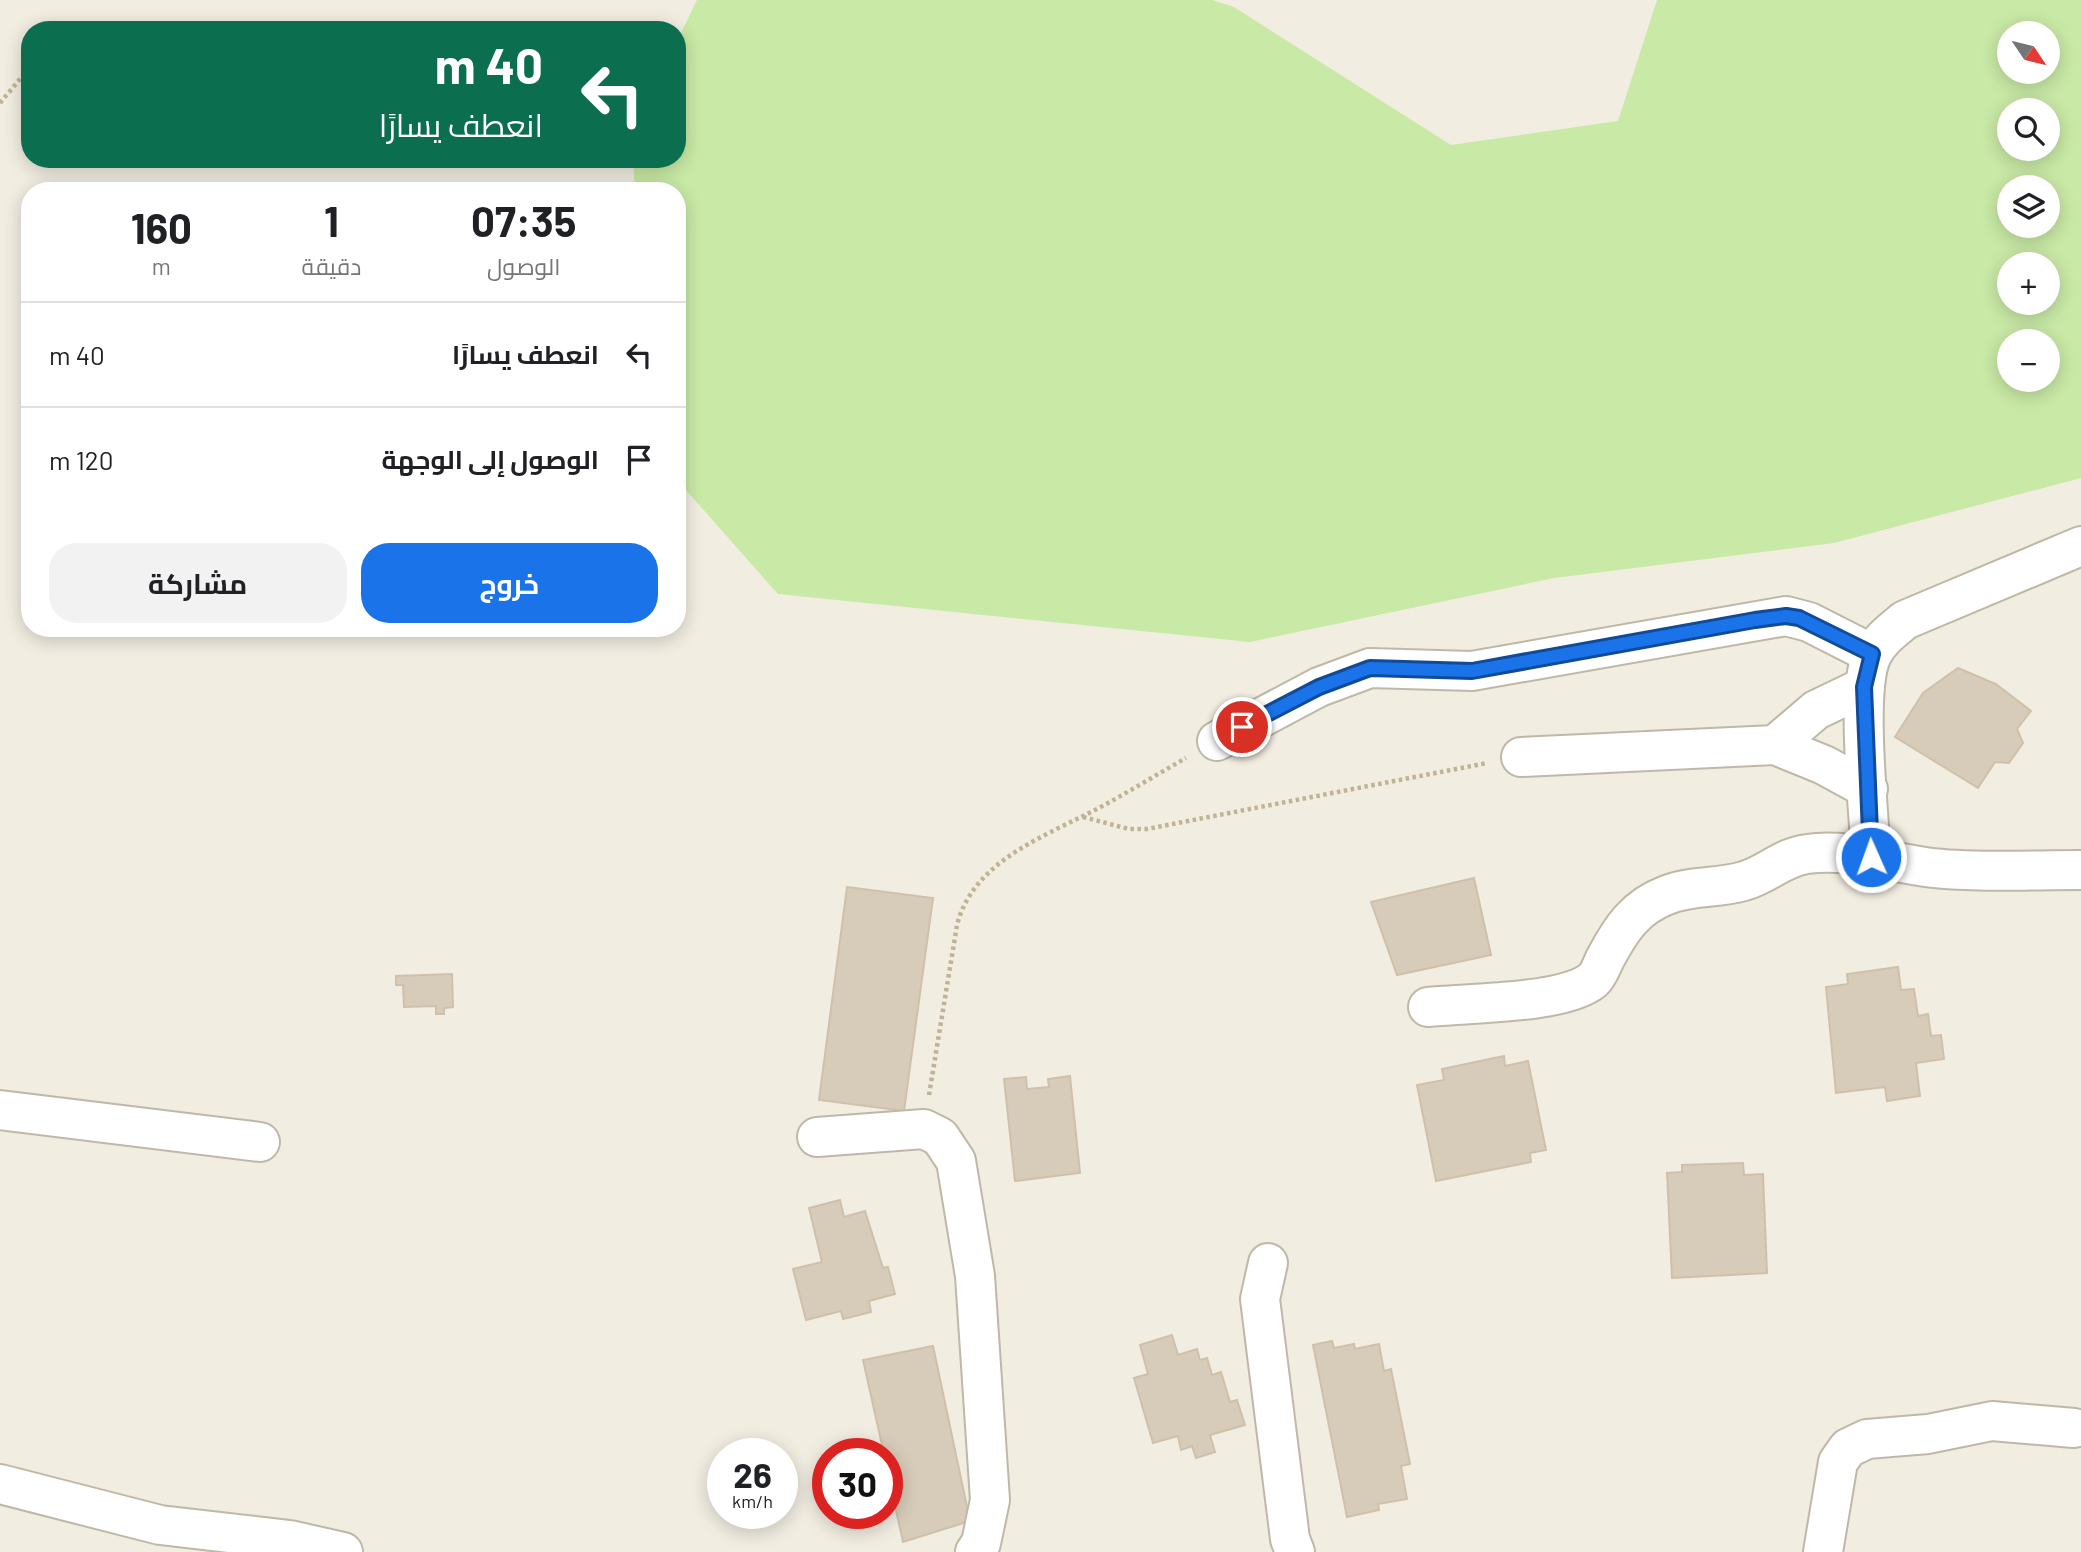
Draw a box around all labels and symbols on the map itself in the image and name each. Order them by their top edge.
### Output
north arrow [1997,21,2060,84]
pin [1212,697,1272,757]
position arrow [1834,820,1908,894]
speed limit sign: 30 [812,1438,903,1529]

